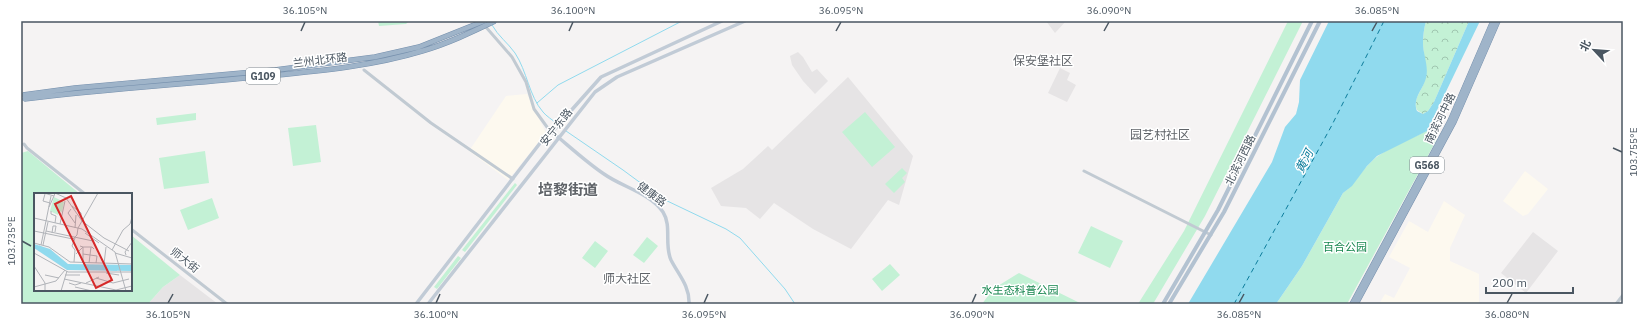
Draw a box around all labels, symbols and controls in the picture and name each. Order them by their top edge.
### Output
text: 36.105°N [283,4,327,17]
text: 36.100°N [551,4,595,17]
text: 36.095°N [819,4,863,17]
text: 36.090°N [1087,4,1131,17]
text: 36.085°N [1355,4,1399,17]
north arrow [1574,30,1614,70]
text: 北 [1576,38,1594,54]
street label: 兰州北环路 [292,50,348,70]
district label: 保安堡社区 [1013,53,1073,68]
road number: G109 [246,68,280,84]
street label: 南滨河中路 [1422,90,1458,146]
street label: 安宁东路 [537,105,575,149]
district label: 园艺村社区 [1130,127,1190,142]
text: 103.755°E [1627,127,1640,177]
street label: 北滨河西路 [1222,132,1258,188]
water label: 黄河 [1292,145,1317,175]
road number: G568 [1410,157,1444,173]
street label: 健康路 [635,179,669,209]
district label: 培黎街道 [538,180,598,199]
inset map [34,193,132,291]
text: 103.735°E [5,216,18,266]
park label: 百合公园 [1323,240,1367,254]
street label: 师大街 [168,244,202,276]
scale bar [1486,269,1573,295]
district label: 师大社区 [603,271,651,286]
text: 200 m [1492,275,1527,290]
park label: 水生态科普公园 [982,283,1059,297]
text: 36.105°N [146,308,190,321]
text: 36.100°N [414,308,458,321]
text: 36.095°N [682,308,726,321]
text: 36.090°N [950,308,994,321]
text: 36.085°N [1217,308,1261,321]
text: 36.080°N [1485,308,1529,321]

